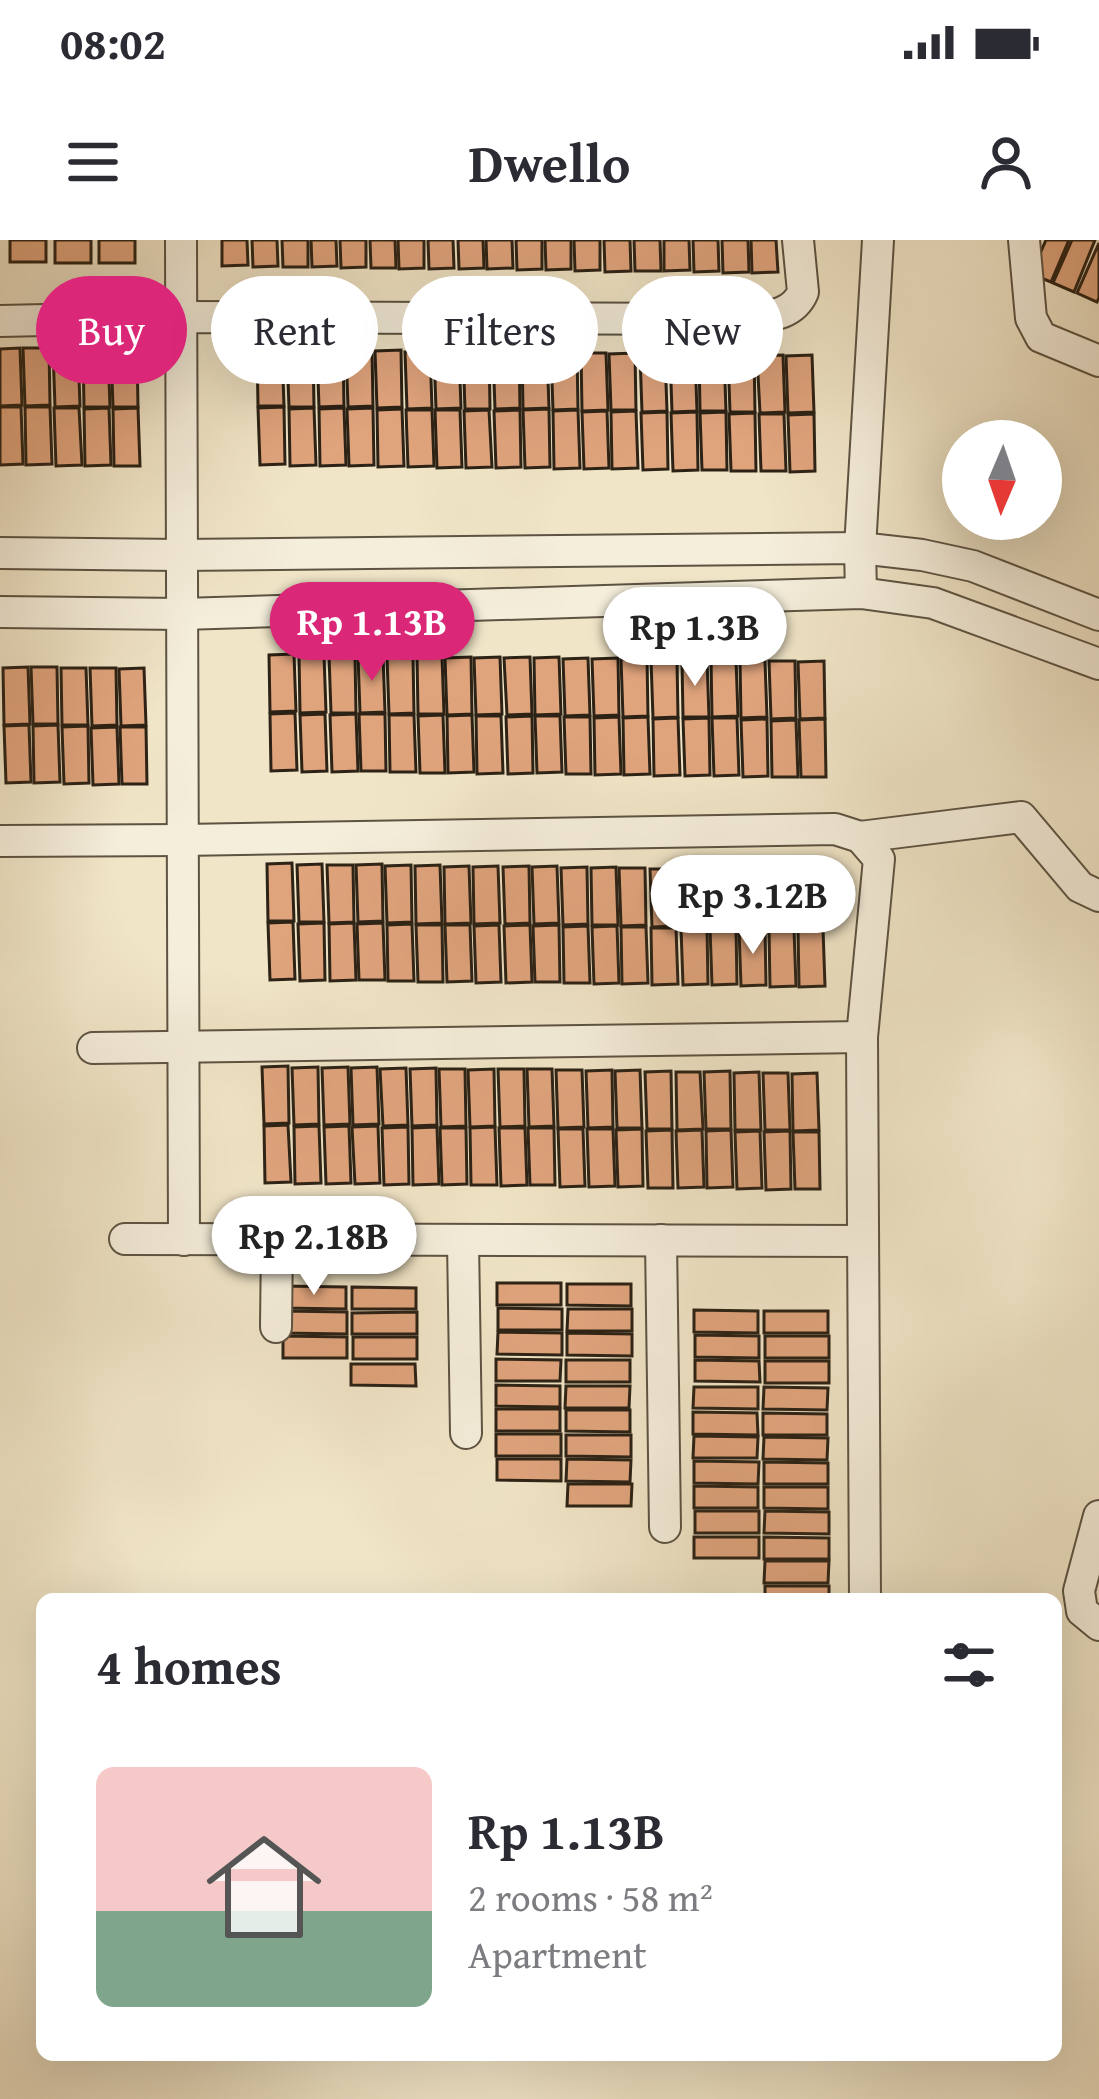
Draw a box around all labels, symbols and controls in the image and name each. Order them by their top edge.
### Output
text: 08:02 [60,10,166,75]
text: Dwello [469,123,630,202]
icon: menu [60,129,126,195]
icon: person [973,129,1039,195]
chip: Buy [36,276,187,384]
chip: Rent [211,276,378,384]
chip: Filters [402,276,598,384]
chip: New [622,276,783,384]
north arrow [942,420,1062,540]
map controls [942,420,1062,540]
pin: Rp 1.13B [248,582,496,684]
pin: Rp 1.3B [584,587,806,689]
text: Rp 1.13B [297,592,447,649]
text: Rp 1.3B [630,597,760,654]
pin: Rp 3.12B [629,855,877,957]
text: Rp 3.12B [678,865,828,922]
pin: Rp 2.18B [190,1196,438,1298]
text: Rp 2.18B [239,1206,389,1263]
text: 4 homes [96,1628,282,1703]
icon: filters [936,1632,1002,1698]
text: Rp 1.13B [468,1793,665,1868]
icon: home [192,1815,336,1959]
text: 2 rooms · 58 m² [468,1868,713,1925]
text: Apartment [468,1925,647,1982]

